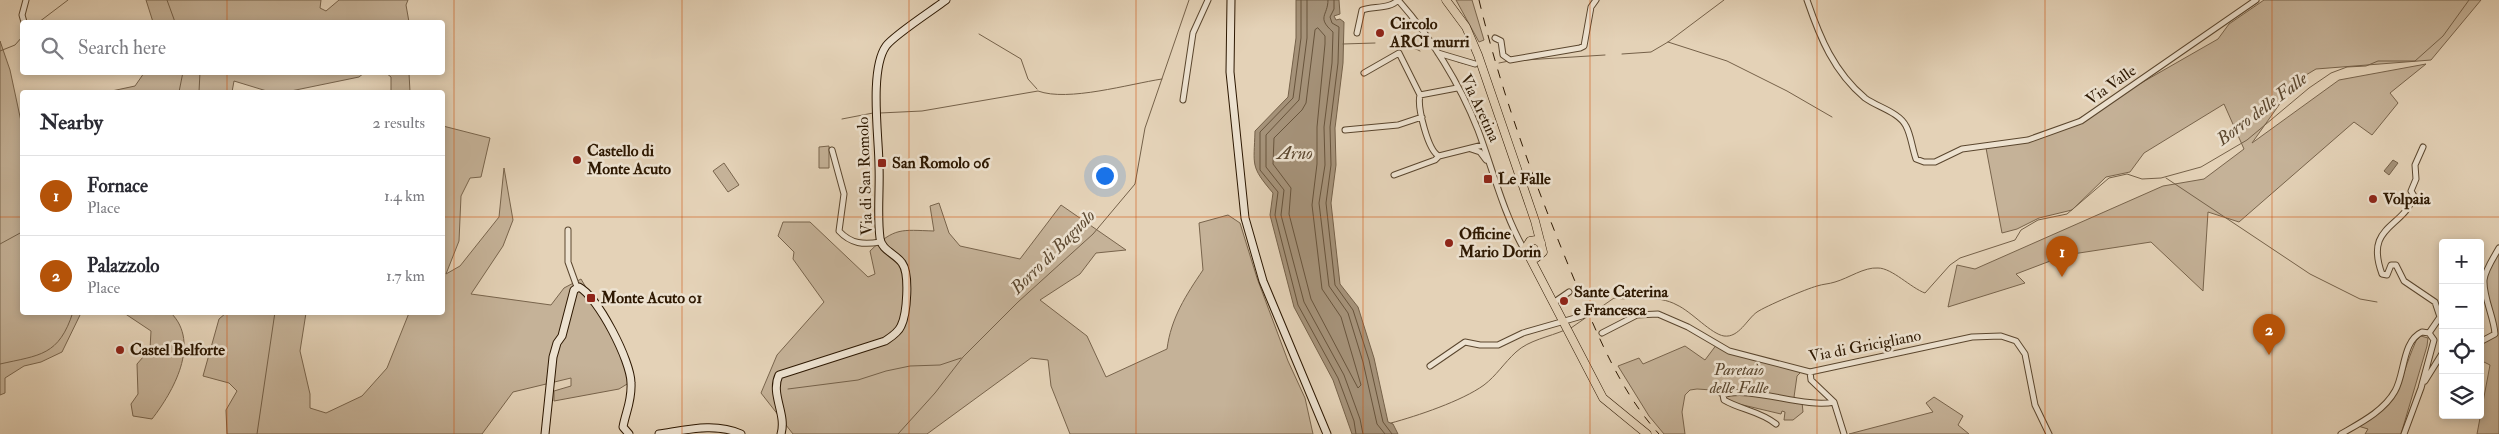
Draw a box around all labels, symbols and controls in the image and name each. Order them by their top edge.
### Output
place label: Circolo ARCI murri [1389,14,1470,52]
search box [20,20,445,75]
marker: Circolo ARCI murri [1374,27,1386,39]
icon: search [38,34,66,62]
text: Search here [78,36,166,60]
street label: Via Valle [2082,60,2140,109]
water label: Borro delle Falle [2211,67,2313,151]
street label: Via Aretina [1456,71,1505,145]
text: Nearby [40,109,103,136]
text: 2 results [372,113,425,133]
street label: Via di San Romolo [853,116,877,236]
place label: Castello di Monte Acuto [586,141,671,179]
water label: Arno [1275,142,1313,165]
place label: San Romolo 06 [892,153,991,173]
marker: Castello di Monte Acuto [571,154,583,166]
marker: San Romolo 06 [876,157,888,169]
your location [1092,163,1118,189]
place label: Le Falle [1498,169,1551,189]
marker: Le Falle [1482,173,1494,185]
text: Fornace [87,174,148,198]
text: 1 [53,186,59,206]
text: 1.4 km [384,186,425,206]
place label: Volpaia [2382,189,2431,210]
marker: Volpaia [2367,193,2379,205]
text: Place [87,198,120,218]
water label: Borro di Bagnolo [1005,205,1100,300]
place label: Officine Mario Dorin [1458,224,1542,262]
pin: 1 [2046,236,2078,277]
marker: Officine Mario Dorin [1443,237,1455,249]
map controls [2439,239,2484,419]
button: + [2439,239,2484,284]
text: Palazzolo [87,254,160,278]
text: 2 [52,266,60,286]
text: 1.7 km [386,266,425,286]
text: Place [87,278,120,298]
place label: Sante Caterina e Francesca [1574,282,1668,320]
button: − [2439,284,2484,329]
place label: Monte Acuto 01 [600,288,702,308]
marker: Monte Acuto 01 [585,292,597,304]
marker: Sante Caterina e Francesca [1558,295,1570,307]
pin: 2 [2253,314,2285,355]
street label: Via di Gricigliano [1807,325,1923,367]
button: locate [2439,329,2484,374]
place label: Castel Belforte [130,340,225,360]
marker: Castel Belforte [114,344,126,356]
park label: Paretaio delle Falle [1709,360,1769,398]
button: layers [2439,374,2484,419]

